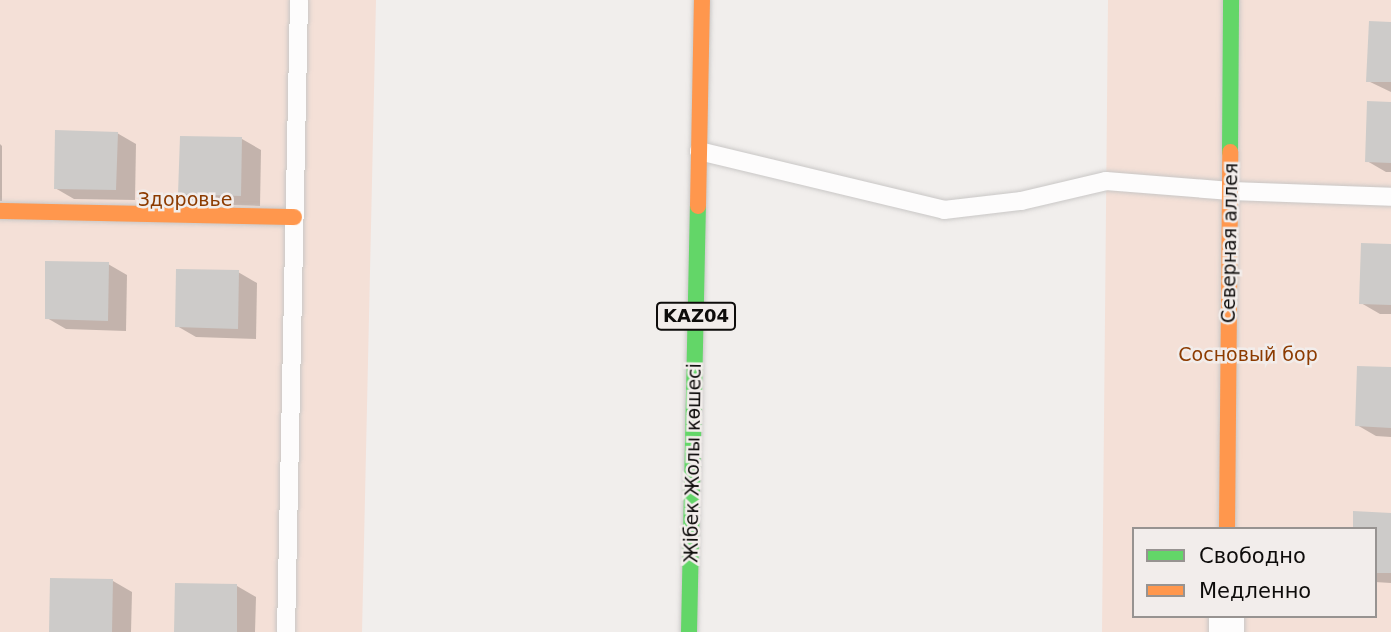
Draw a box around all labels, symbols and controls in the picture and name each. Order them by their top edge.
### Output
street label: Северная аллея [1217,163,1243,323]
park label: Здоровье [138,189,232,211]
road number: KАZ04 [656,302,736,330]
park label: Сосновый бор [1178,344,1318,366]
street label: Жібек Жолы көшесі [680,363,706,563]
legend [1132,527,1377,618]
text: Свободно [1199,544,1306,568]
text: Медленно [1199,579,1311,603]

